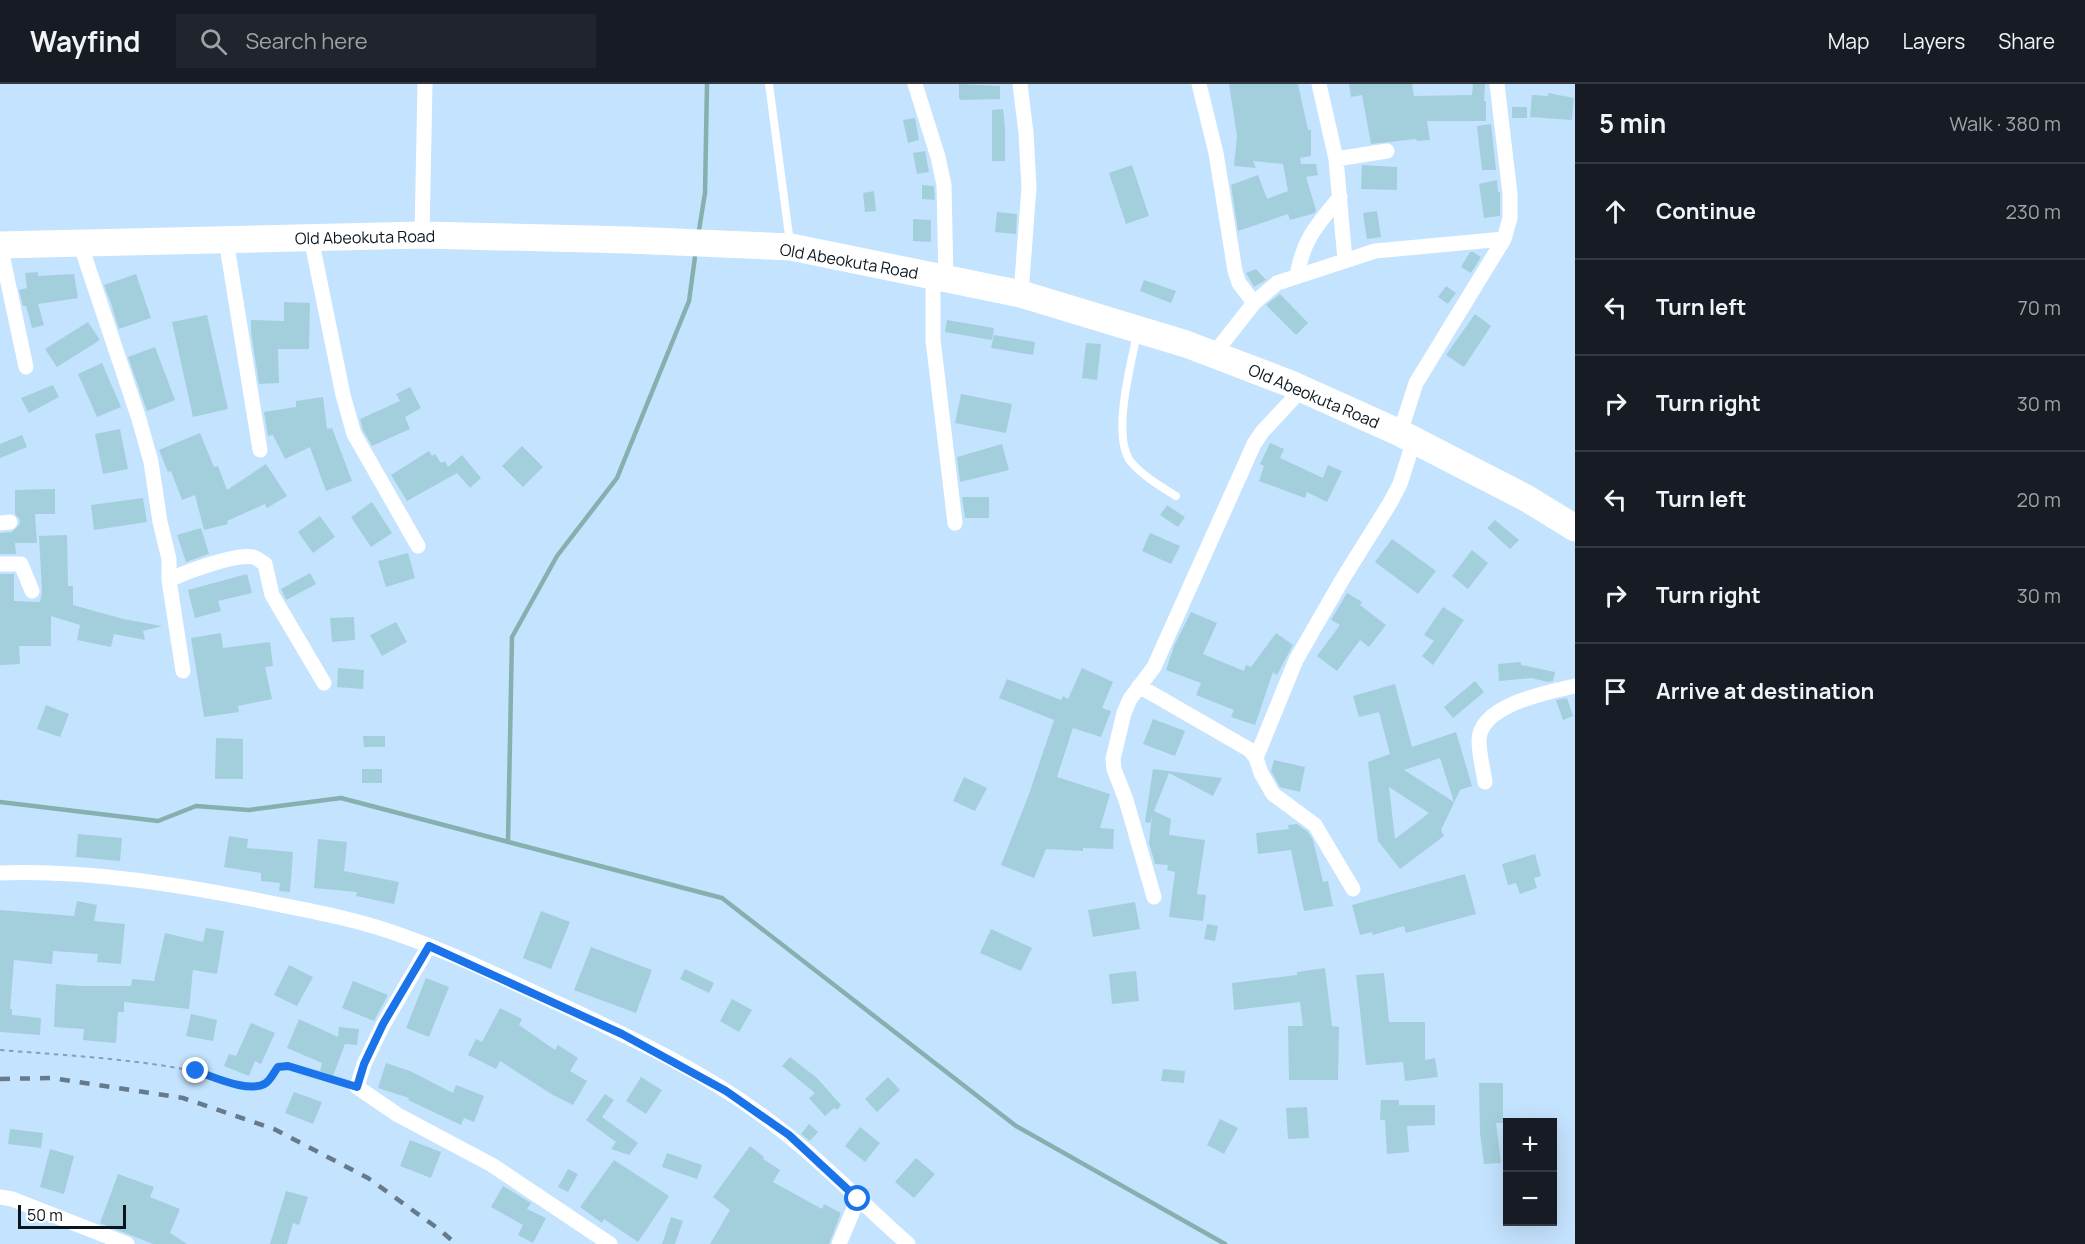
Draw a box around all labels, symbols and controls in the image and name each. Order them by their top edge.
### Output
search box [176,14,596,68]
text: Wayfind [30,22,140,60]
icon: search [197,25,230,58]
text: Search here [245,26,368,56]
text: Map [1828,27,1869,55]
text: Layers [1902,27,1965,55]
text: Share [1998,27,2055,55]
text: 5 min [1599,105,1666,141]
text: Walk · 380 m [1949,110,2061,137]
icon: ahead [1599,195,1632,228]
text: Continue [1656,196,1756,226]
text: 230 m [2005,198,2061,225]
street label: Old Abeokuta Road [295,225,435,249]
street label: Old Abeokuta Road [778,238,920,284]
icon: left [1599,291,1632,324]
text: Turn left [1656,292,1746,322]
text: 70 m [2018,294,2061,321]
street label: Old Abeokuta Road [1245,358,1383,434]
icon: right [1599,387,1632,420]
text: Turn right [1656,388,1761,418]
text: 30 m [2017,390,2061,417]
icon: left [1599,483,1632,516]
text: Turn left [1656,484,1746,514]
text: 20 m [2016,486,2061,513]
icon: right [1599,579,1632,612]
text: Turn right [1656,580,1761,610]
text: 30 m [2017,582,2061,609]
icon: arrive [1599,675,1632,708]
text: Arrive at destination [1656,676,1874,706]
route end [182,1057,208,1083]
map controls [1503,1118,1557,1226]
button: + [1503,1118,1557,1172]
button: − [1503,1172,1557,1226]
route start [844,1185,870,1211]
scale bar [18,1202,126,1230]
text: 50 m [27,1204,63,1226]

